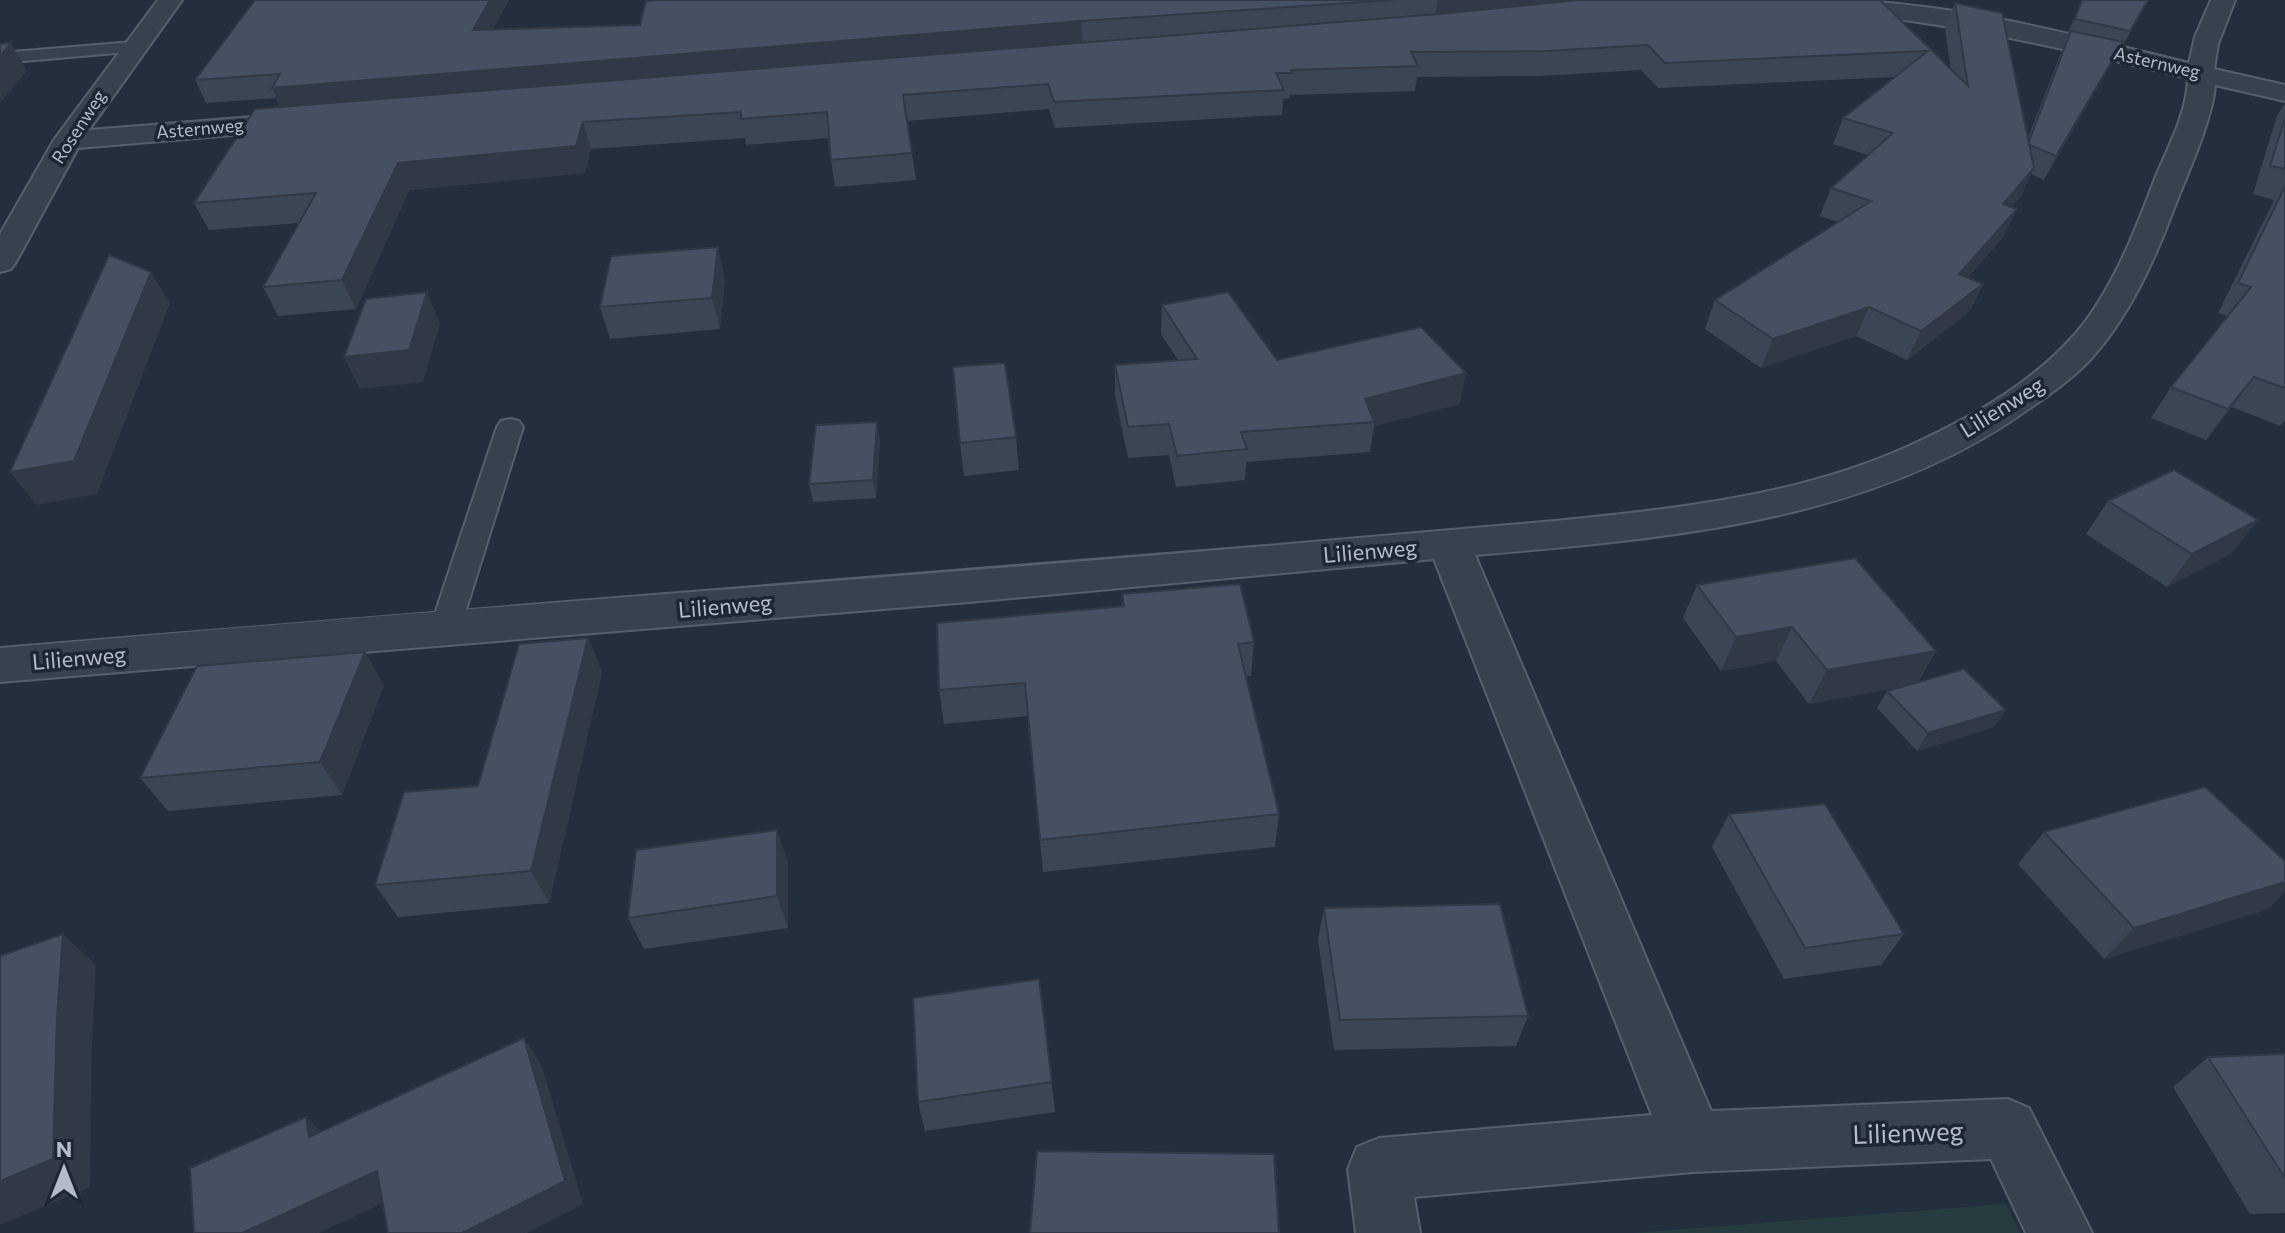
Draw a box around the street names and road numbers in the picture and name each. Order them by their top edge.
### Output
street label: Asternweg [2112,41,2203,83]
street label: Rosenweg [46,85,110,167]
street label: Asternweg [155,113,245,143]
street label: Lilienweg [1955,370,2049,443]
street label: Lilienweg [1322,533,1418,568]
street label: Lilienweg [677,588,773,623]
street label: Lilienweg [31,640,127,675]
street label: Lilienweg [1852,1114,1964,1149]

